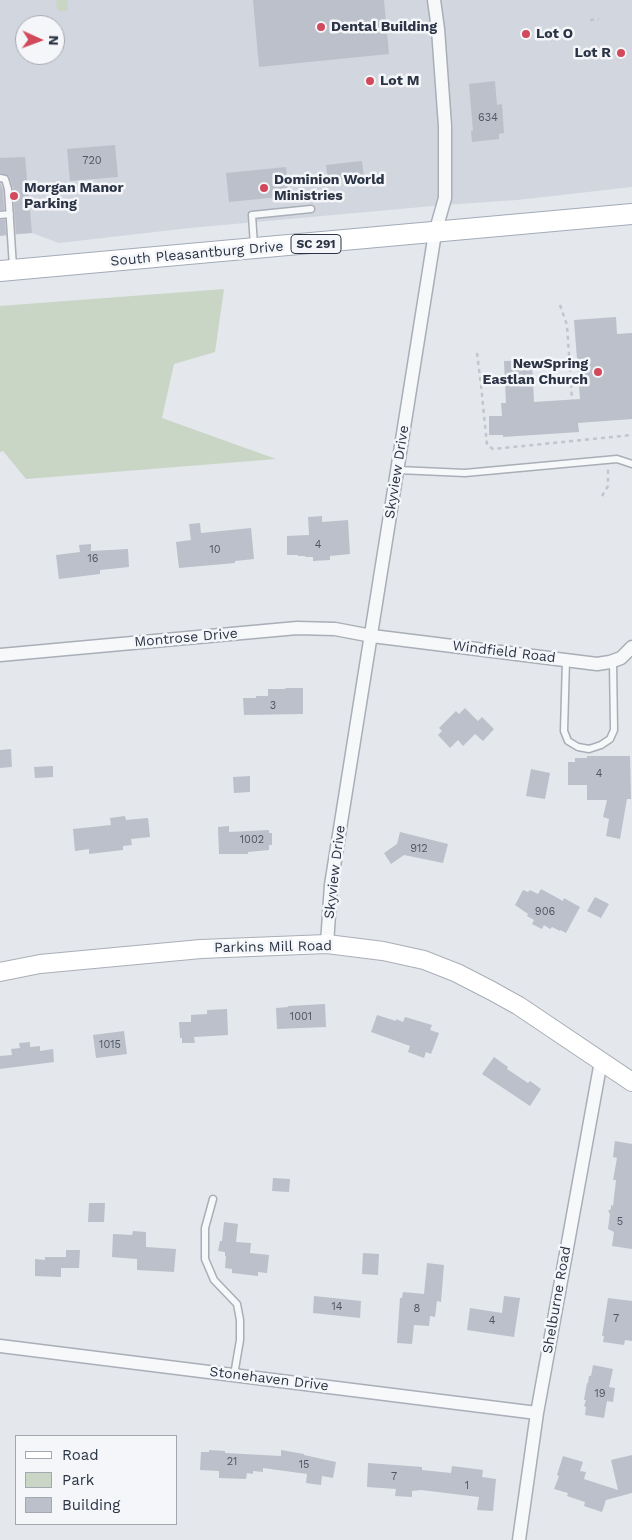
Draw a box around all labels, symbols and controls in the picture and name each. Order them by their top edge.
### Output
north arrow [15,15,65,65]
place label: Dental Building [331,19,437,35]
marker: Dental Building [315,21,327,33]
place label: Lot O [536,26,573,42]
marker: Lot O [520,28,532,40]
text: N [46,35,62,46]
place label: Lot R [575,45,611,61]
marker: Lot R [615,47,627,59]
place label: Lot M [380,73,420,89]
marker: Lot M [364,75,376,87]
house number: 634 [478,111,498,125]
house number: 720 [82,154,102,168]
place label: Dominion World Ministries [274,172,384,204]
place label: Morgan Manor Parking [24,180,123,212]
marker: Dominion World Ministries [258,182,270,194]
marker: Morgan Manor Parking [8,190,20,202]
road number: SC 291 [291,234,341,253]
street label: South Pleasantburg Drive [110,238,284,270]
place label: NewSpring Eastlan Church [483,356,588,388]
marker: NewSpring Eastlan Church [592,366,604,378]
street label: Skyview Drive [381,424,413,520]
house number: 4 [315,538,321,552]
house number: 10 [209,543,221,557]
house number: 16 [88,552,98,566]
street label: Montrose Drive [134,625,238,651]
street label: Windfield Road [451,637,557,667]
house number: 3 [270,699,276,713]
house number: 4 [596,767,602,781]
street label: Skyview Drive [321,824,349,920]
house number: 1002 [240,833,264,847]
house number: 912 [410,842,428,856]
house number: 906 [535,905,555,919]
street label: Parkins Mill Road [214,938,332,956]
house number: 1001 [290,1010,312,1024]
house number: 1015 [99,1038,121,1052]
house number: 5 [617,1215,623,1229]
street label: Shelburne Road [539,1245,575,1355]
house number: 14 [331,1300,343,1314]
house number: 8 [414,1302,420,1316]
house number: 7 [613,1312,619,1326]
house number: 4 [489,1314,495,1328]
street label: Stonehaven Drive [208,1363,330,1395]
house number: 19 [594,1387,606,1401]
legend [15,1435,178,1525]
text: Road [62,1446,99,1464]
house number: 21 [227,1455,237,1469]
house number: 15 [299,1458,309,1472]
house number: 7 [391,1470,397,1484]
text: Park [62,1471,94,1489]
house number: 1 [465,1479,469,1493]
text: Building [62,1496,120,1514]

